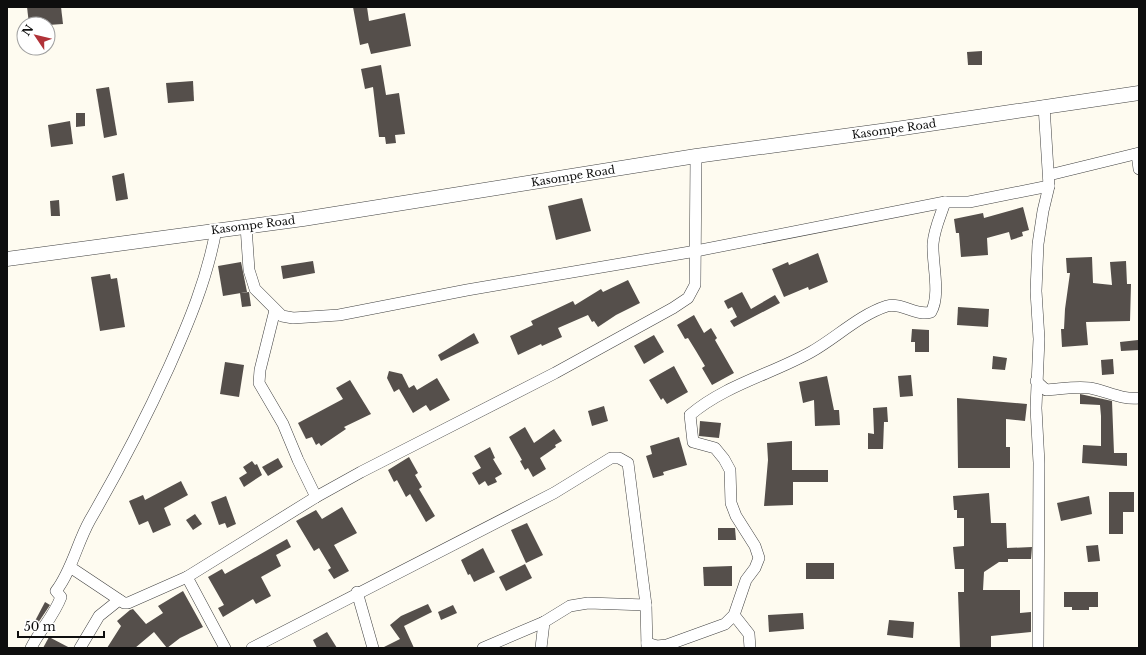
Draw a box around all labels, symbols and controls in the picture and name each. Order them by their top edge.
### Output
north arrow [16,16,56,56]
text: N [19,21,37,39]
street label: Kasompe Road [851,116,938,142]
street label: Kasompe Road [530,162,617,190]
street label: Kasompe Road [210,213,297,237]
scale bar [18,613,104,639]
text: 50 m [24,619,56,634]

